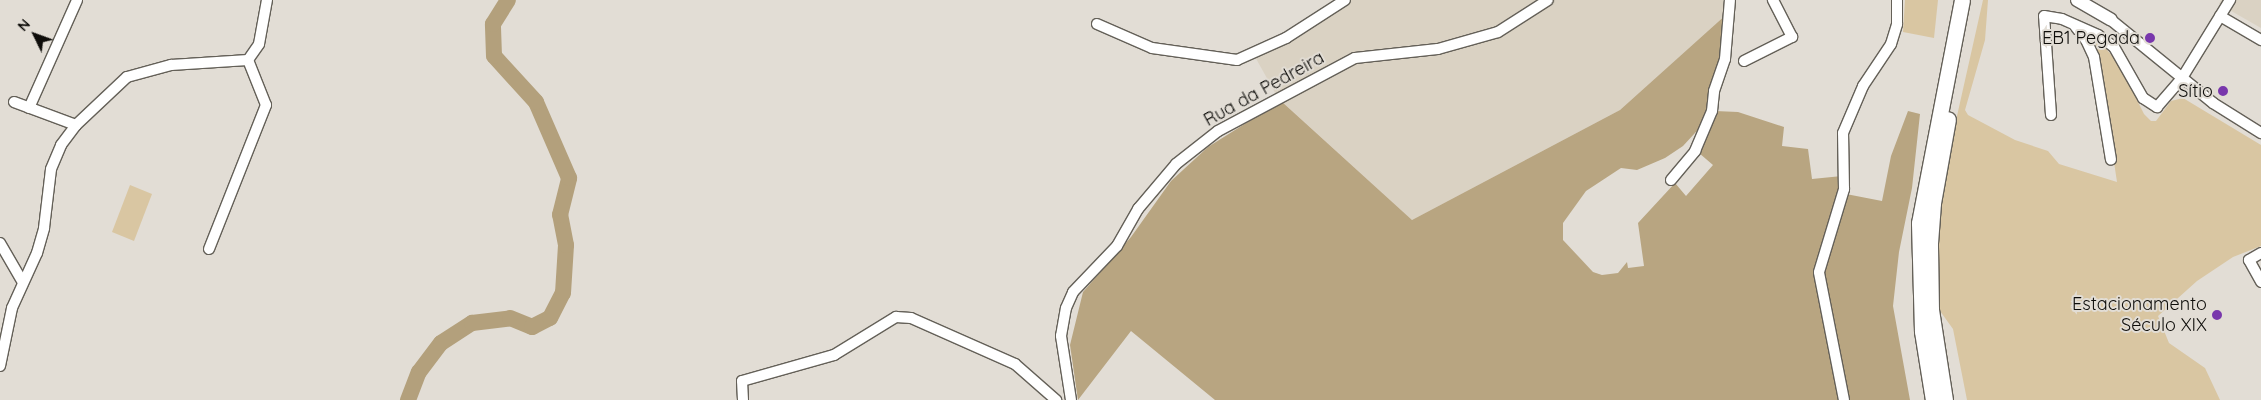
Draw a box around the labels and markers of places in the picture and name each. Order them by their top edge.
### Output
place label: EB1 Pegada [2042,27,2140,49]
marker: EB1 Pegada [2144,32,2156,44]
place label: Sítio [2178,80,2213,102]
marker: Sítio [2217,85,2229,97]
place label: Estacionamento Século XIX [2072,294,2207,336]
marker: Estacionamento Século XIX [2211,309,2223,321]

